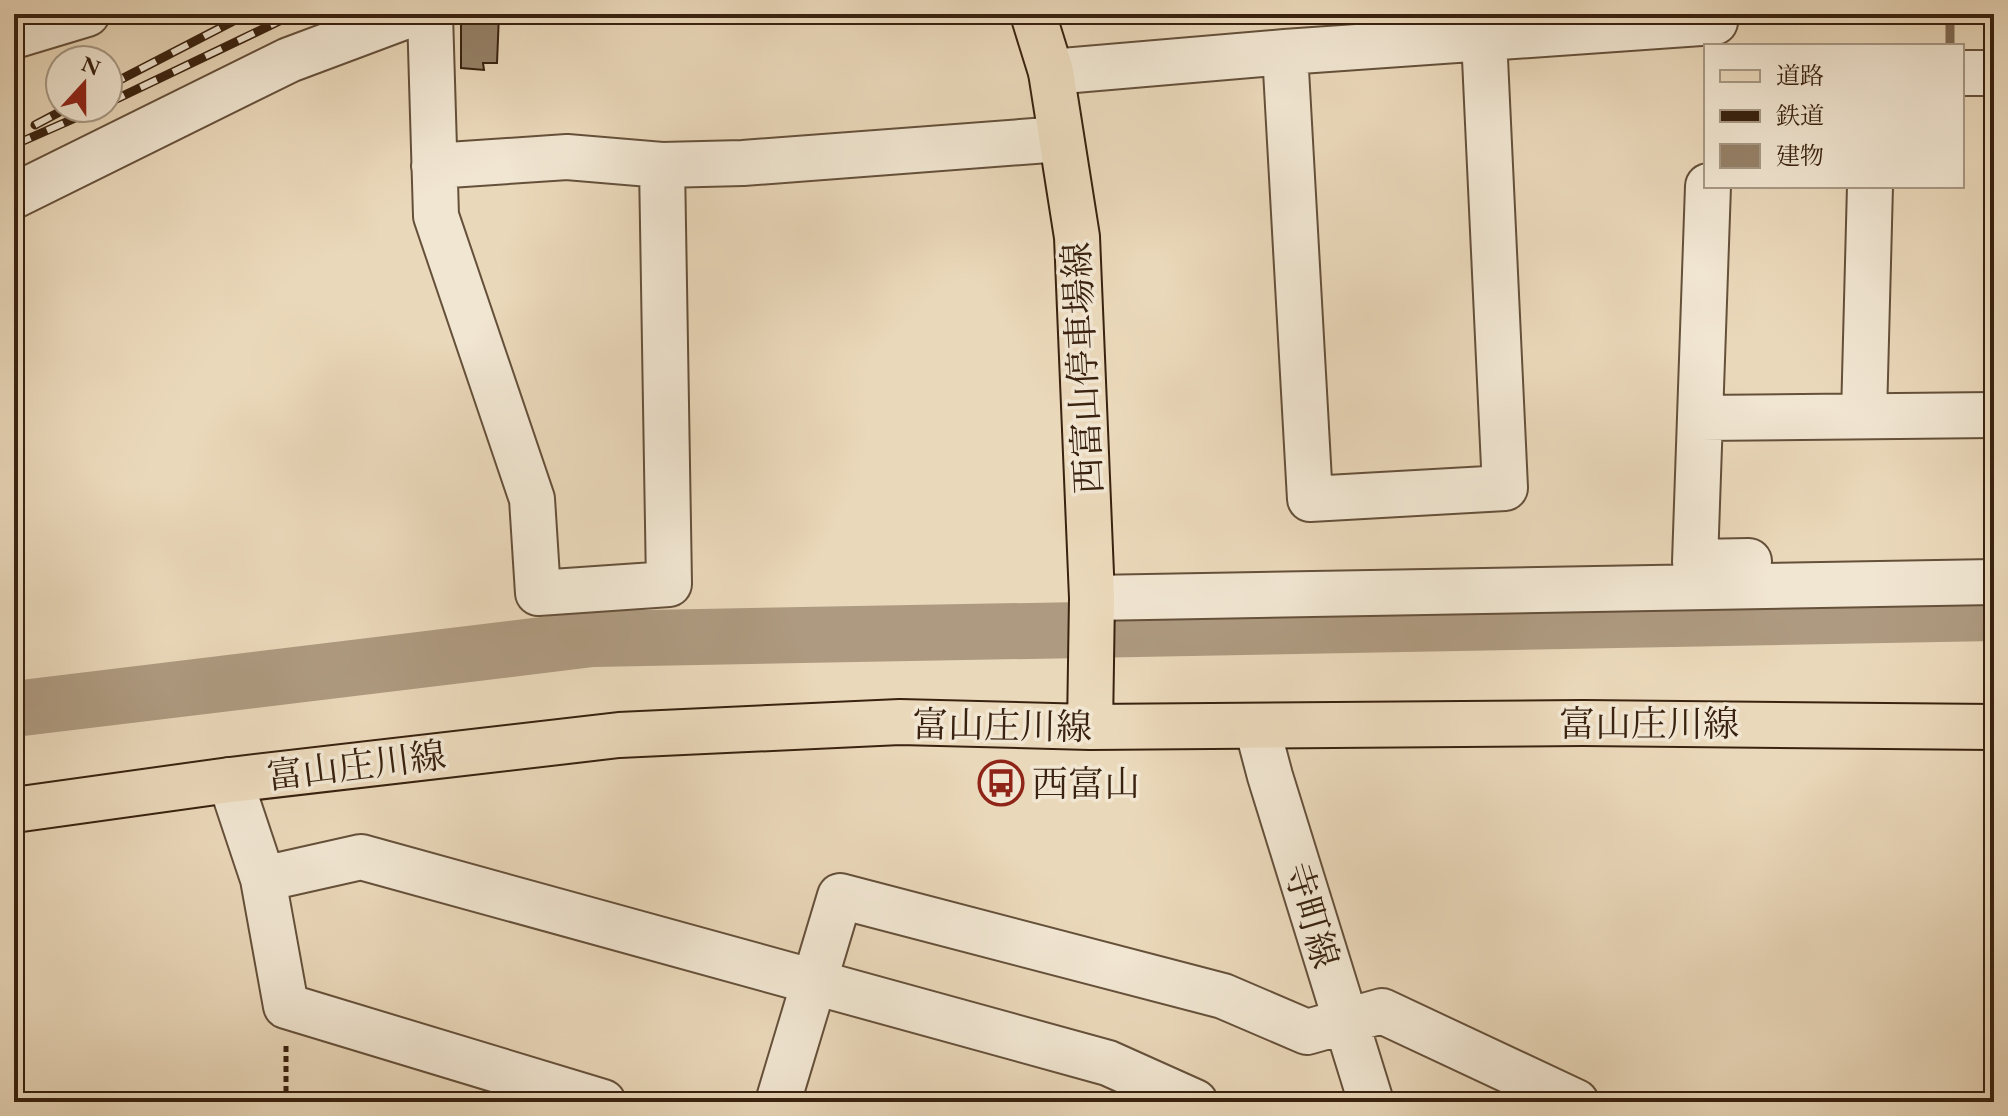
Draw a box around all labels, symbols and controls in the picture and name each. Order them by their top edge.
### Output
north arrow [44,44,124,124]
legend [1704,44,1964,188]
text: N [77,49,105,83]
text: 道路 [1776,60,1824,91]
text: 鉄道 [1776,100,1824,131]
text: 建物 [1776,140,1824,171]
street label: 西富山停車場線 [1052,241,1113,495]
street label: 富山庄川線 [912,700,1092,751]
street label: 富山庄川線 [1559,700,1739,747]
street label: 富山庄川線 [264,731,448,800]
bus stop icon: 西富山 [977,759,1025,807]
place label: 西富山 [1032,760,1140,807]
street label: 寺町線 [1273,857,1350,974]

